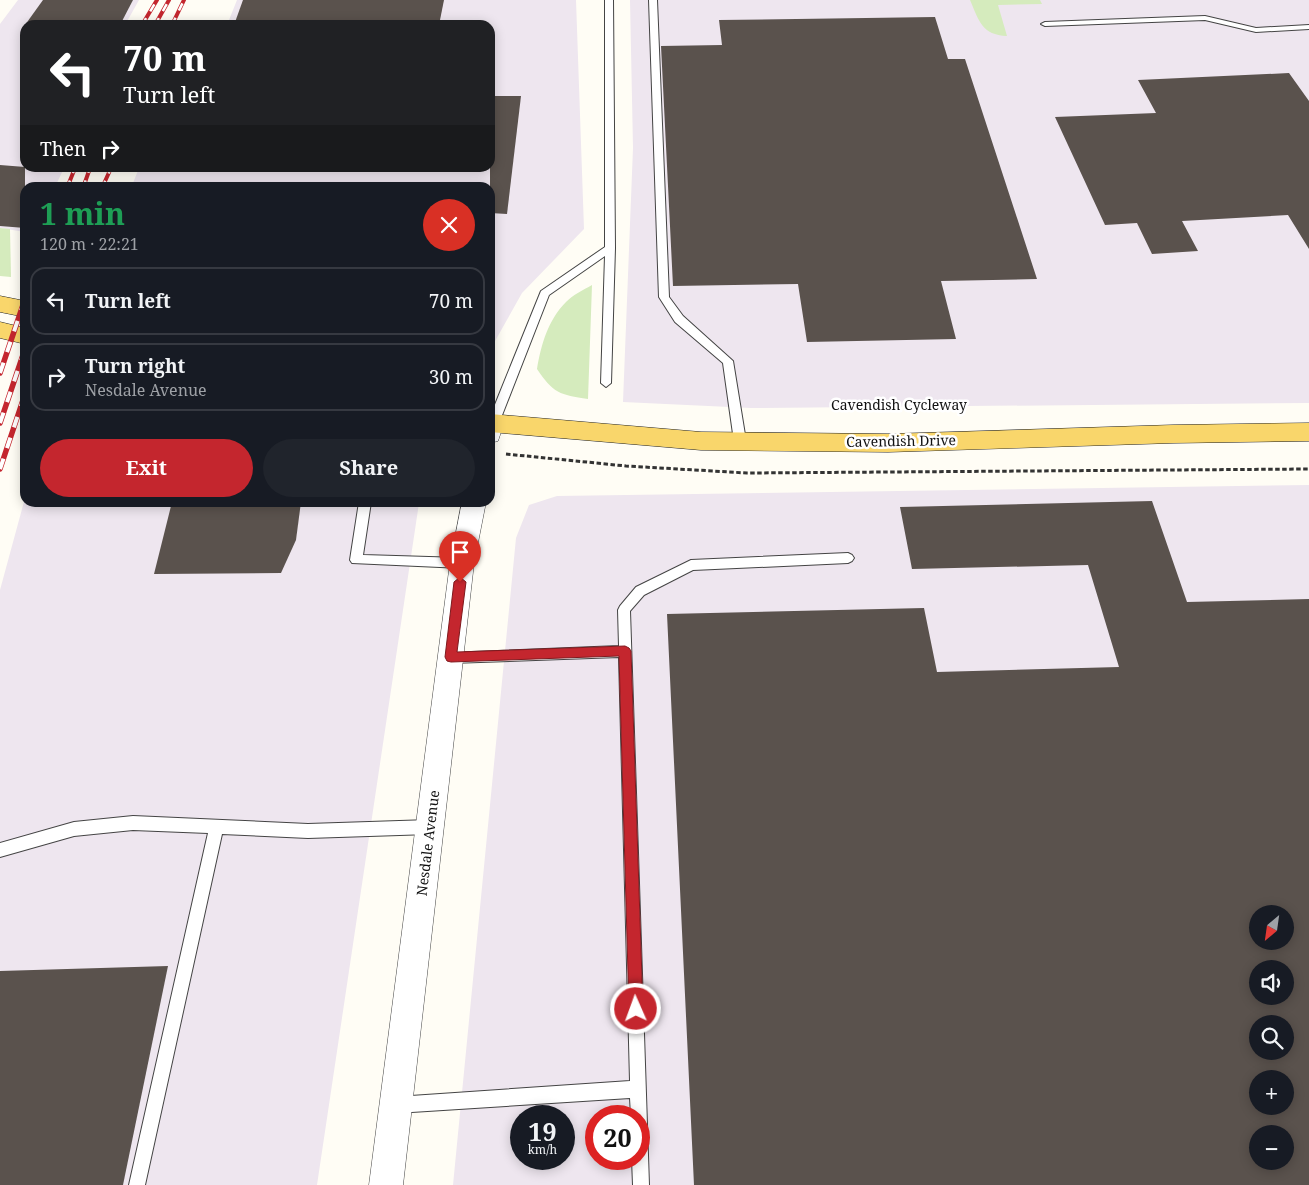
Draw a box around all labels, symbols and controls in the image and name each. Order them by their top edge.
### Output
text: 70 m [123,34,206,81]
icon: left [40,40,105,105]
text: Turn left [123,79,215,109]
icon: right [96,135,124,163]
text: Then [40,136,86,162]
text: 1 min [40,193,125,234]
button: close [423,199,475,251]
text: 120 m · 22:21 [40,233,139,255]
icon: left [42,287,70,315]
text: Turn left [85,288,171,314]
text: 70 m [429,288,473,314]
text: Turn right [85,353,185,379]
icon: right [42,363,70,391]
text: 30 m [429,364,473,390]
text: Nesdale Avenue [85,379,207,401]
street label: Cavendish Cycleway [831,395,967,414]
street label: Cavendish Drive [846,430,956,451]
button: Exit [40,439,253,497]
button: Share [263,439,475,497]
pin [439,531,481,582]
icon: arrive [446,538,474,566]
street label: Nesdale Avenue [412,789,443,897]
north arrow [1249,905,1294,950]
map controls [1249,905,1294,1170]
button: sound [1249,960,1294,1005]
position arrow [609,982,661,1034]
button: search [1249,1015,1294,1060]
button: + [1249,1070,1294,1115]
speed limit sign: 20 [585,1105,650,1170]
text: 19 [528,1114,557,1148]
button: − [1249,1125,1294,1170]
text: km/h [528,1141,557,1158]

